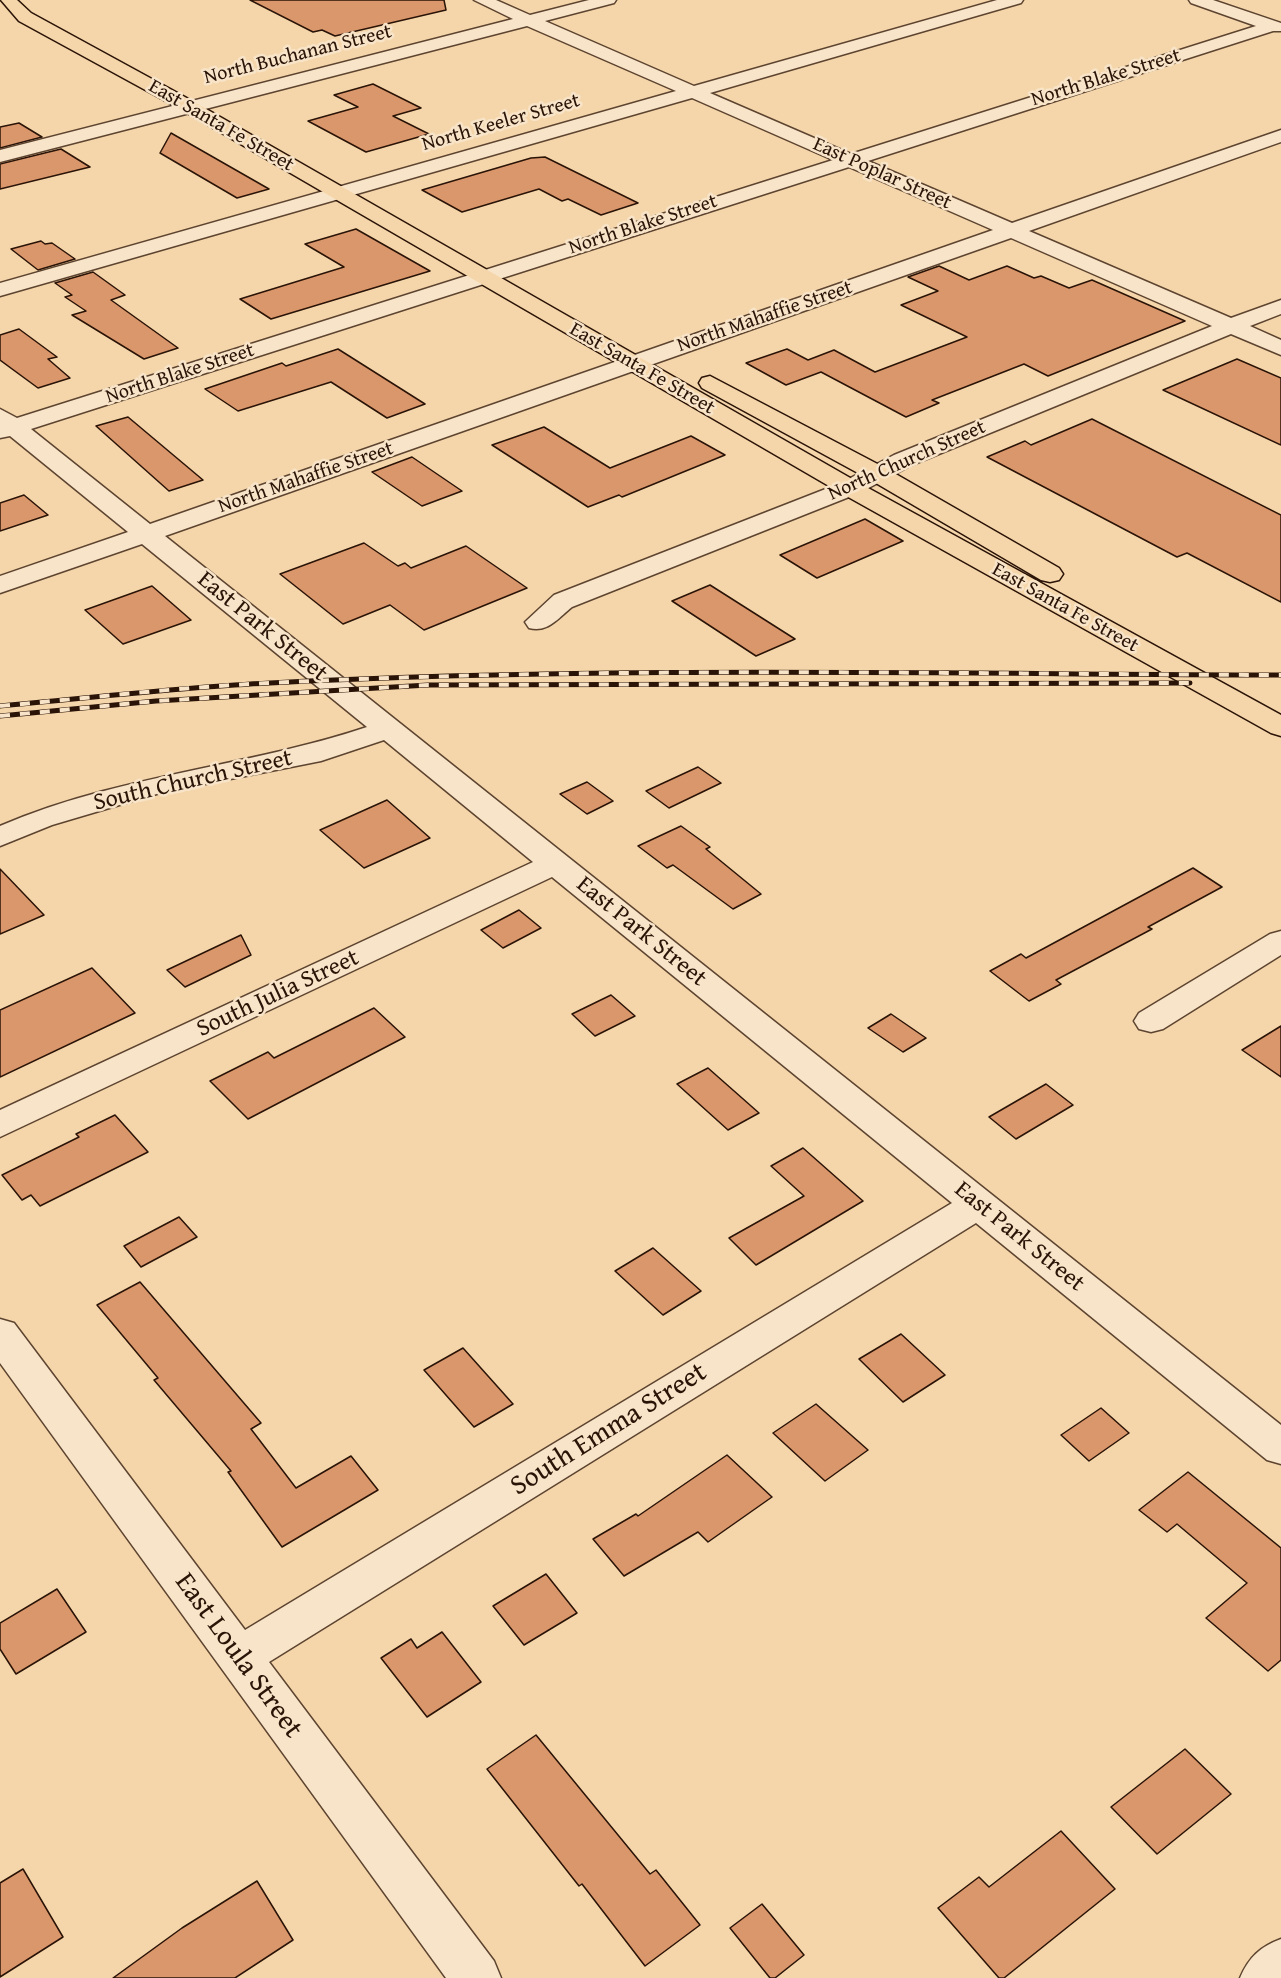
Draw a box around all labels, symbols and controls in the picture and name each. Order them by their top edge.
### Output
street label: North Buchanan Street [202,20,394,90]
street label: North Blake Street [1028,44,1184,112]
street label: East Santa Fe Street [144,75,298,177]
street label: North Keeler Street [419,89,583,157]
street label: East Poplar Street [809,133,955,215]
street label: North Blake Street [566,190,720,260]
street label: North Mahaffie Street [674,276,856,358]
street label: East Santa Fe Street [565,318,719,420]
street label: North Blake Street [103,339,257,409]
street label: North Church Street [825,415,989,507]
street label: North Mahaffie Street [215,437,397,519]
street label: East Santa Fe Street [988,558,1142,658]
street label: East Park Street [191,566,333,688]
street label: South Church Street [91,744,295,818]
street label: East Park Street [570,871,712,993]
street label: South Julia Street [192,944,364,1044]
street label: East Park Street [948,1176,1090,1298]
street label: South Emma Street [505,1356,713,1504]
street label: East Loula Street [167,1567,309,1745]

